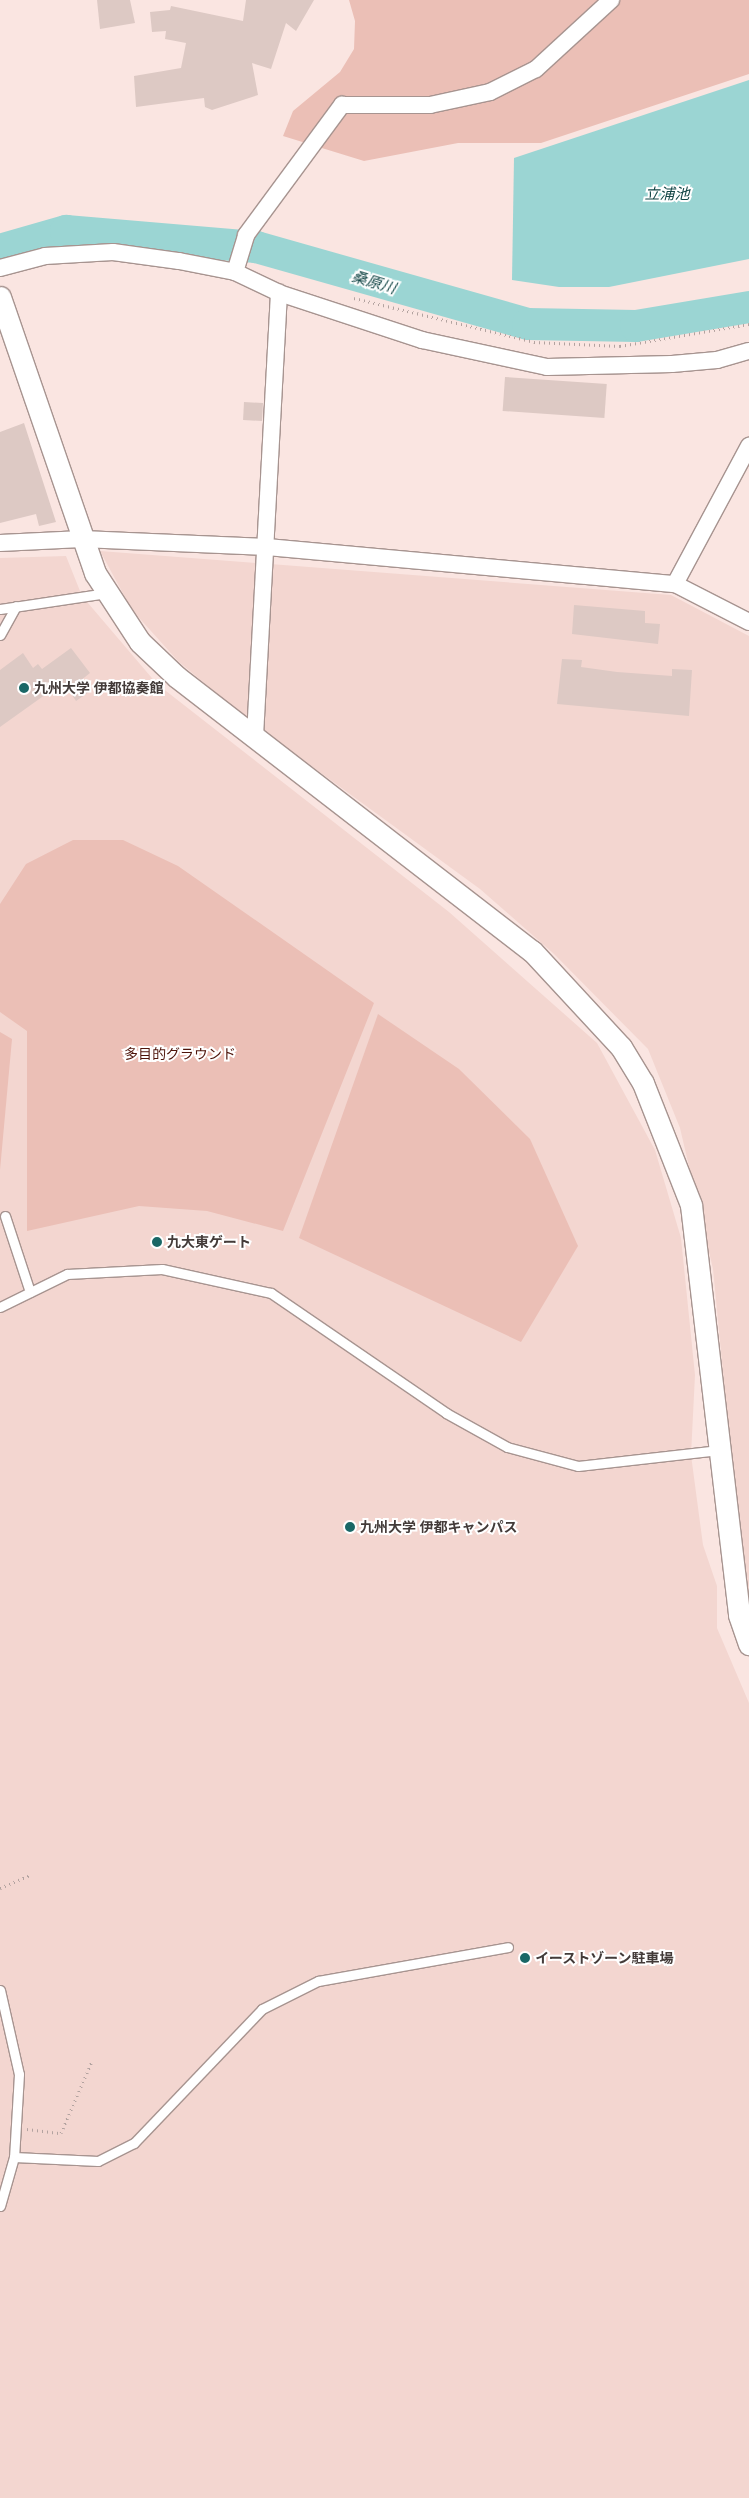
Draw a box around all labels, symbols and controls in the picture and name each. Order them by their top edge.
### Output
water label: 立浦池 [645,185,689,203]
water label: 桑原川 [350,267,398,297]
place label: 九州大学 伊都協奏館 [34,680,164,696]
marker: 九州大学 伊都協奏館 [18,682,30,694]
park label: 多目的グラウンド [124,1046,236,1062]
place label: 九大東ゲート [167,1234,251,1250]
marker: 九大東ゲート [151,1236,163,1248]
place label: 九州大学 伊都キャンパス [360,1519,518,1535]
marker: 九州大学 伊都キャンパス [344,1521,356,1533]
place label: イーストゾーン駐車場 [535,1950,675,1966]
marker: イーストゾーン駐車場 [519,1952,531,1964]

